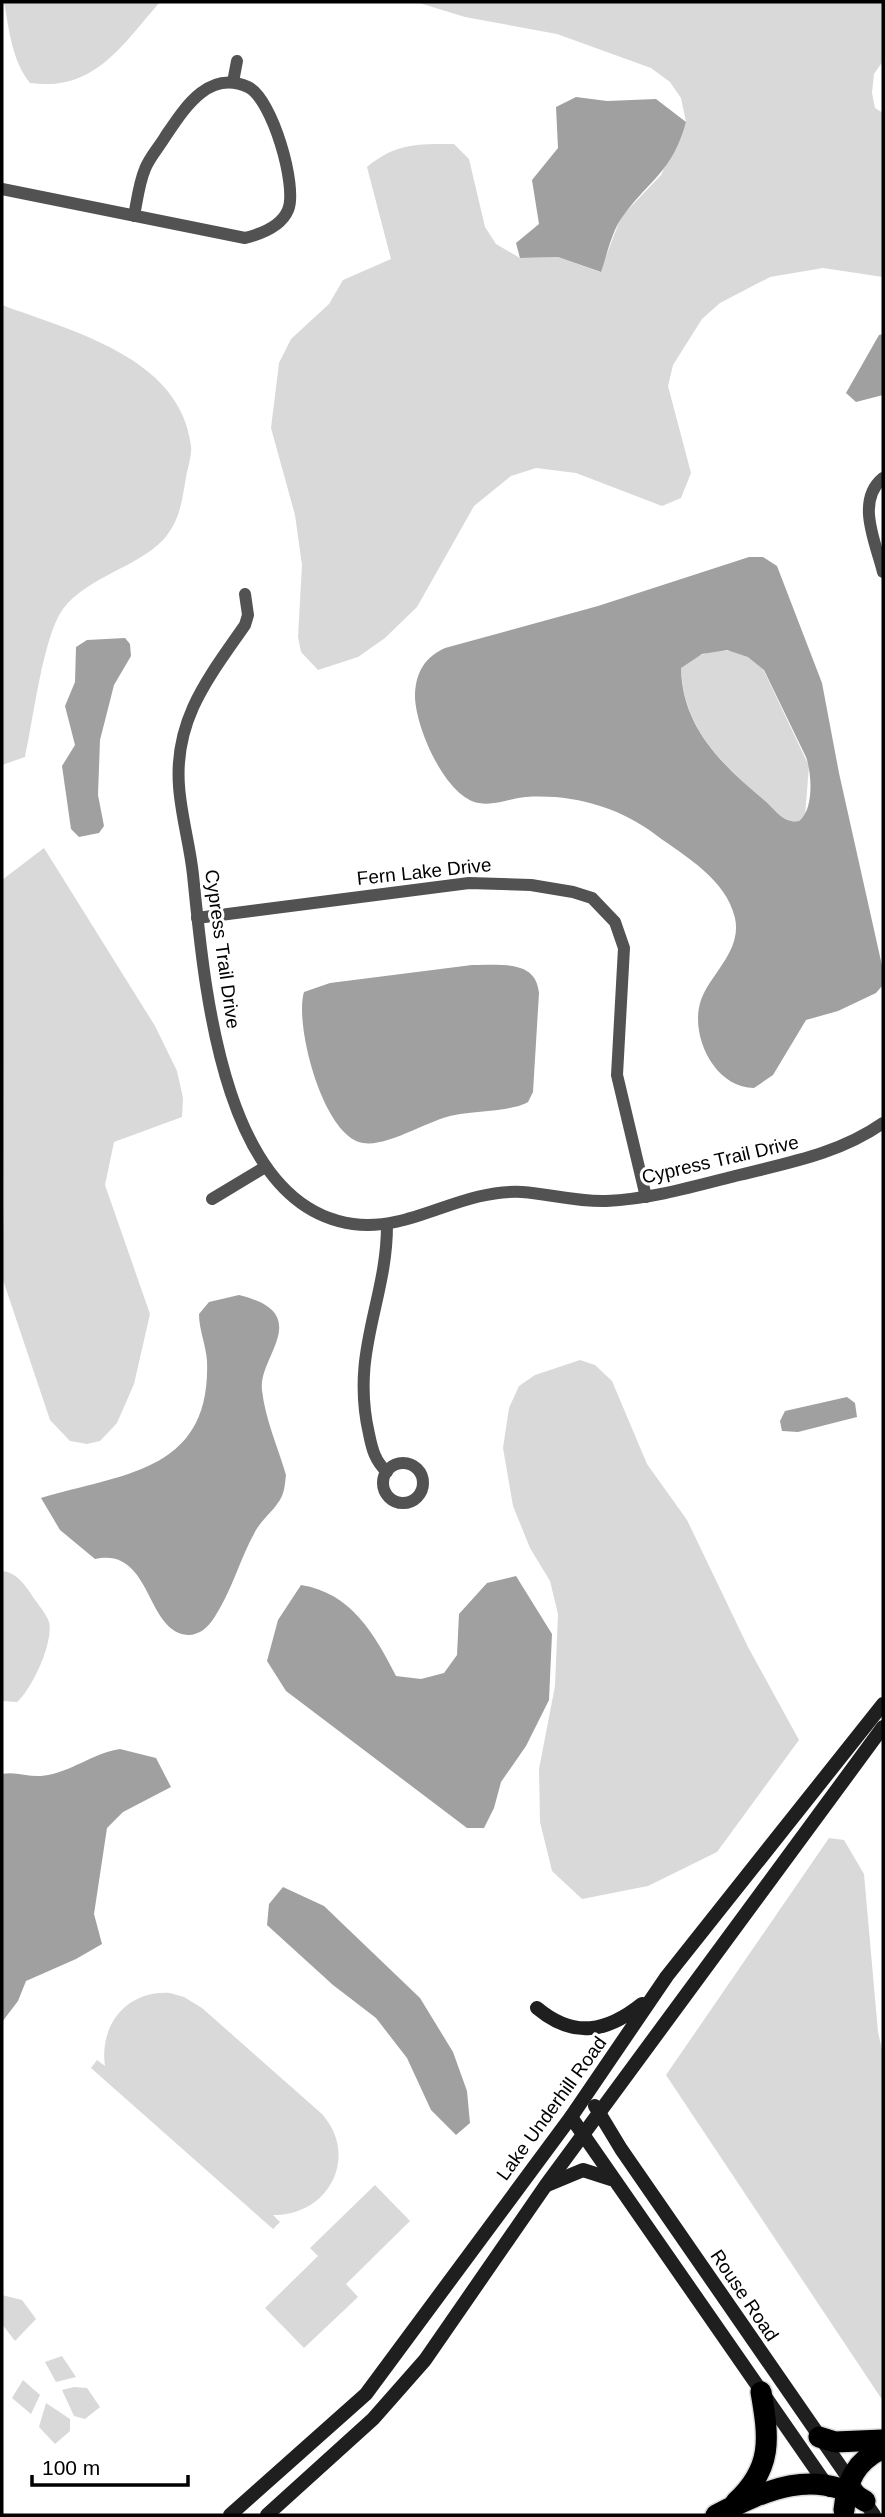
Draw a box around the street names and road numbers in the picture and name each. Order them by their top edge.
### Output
street label: Fern Lake Drive [356,854,492,889]
street label: Cypress Trail Drive [201,868,244,1030]
street label: Cypress Trail Drive [640,1131,801,1188]
street label: Lake Underhill Road [492,2032,610,2184]
street label: Rouse Road [706,2246,783,2345]

